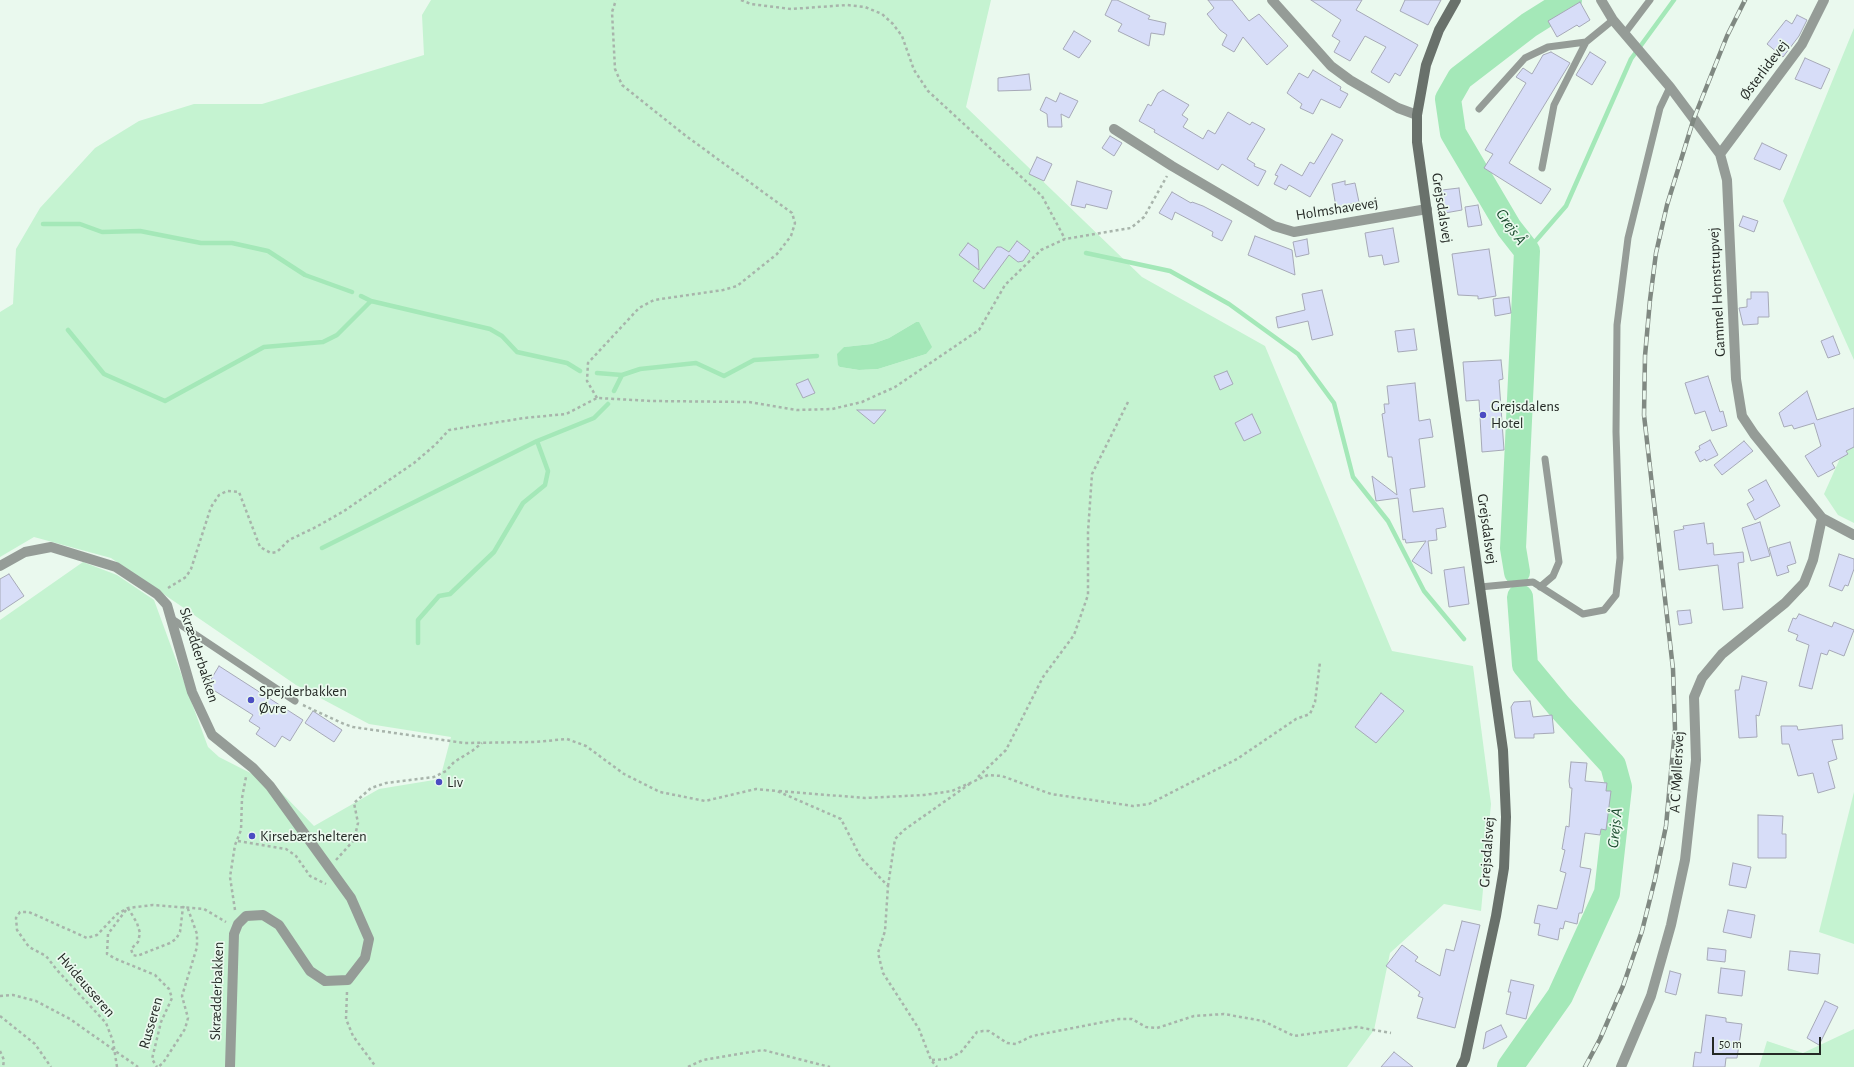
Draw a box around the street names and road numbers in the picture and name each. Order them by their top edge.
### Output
street label: Østerlidevej [1736,36,1792,104]
street label: Grejsdalsvej [1428,172,1456,244]
street label: Holmshavevej [1295,194,1379,224]
street label: Gammel Hornstrupvej [1705,227,1729,357]
street label: Grejsdalsvej [1473,493,1501,565]
street label: Skrædderbakken [175,605,223,705]
street label: A C Møllersvej [1666,731,1688,813]
street label: Grejsdalsvej [1476,816,1498,888]
street label: Skrædderbakken [206,941,228,1041]
street label: Hvideusseren [53,949,119,1021]
street label: Russeren [135,995,167,1051]

